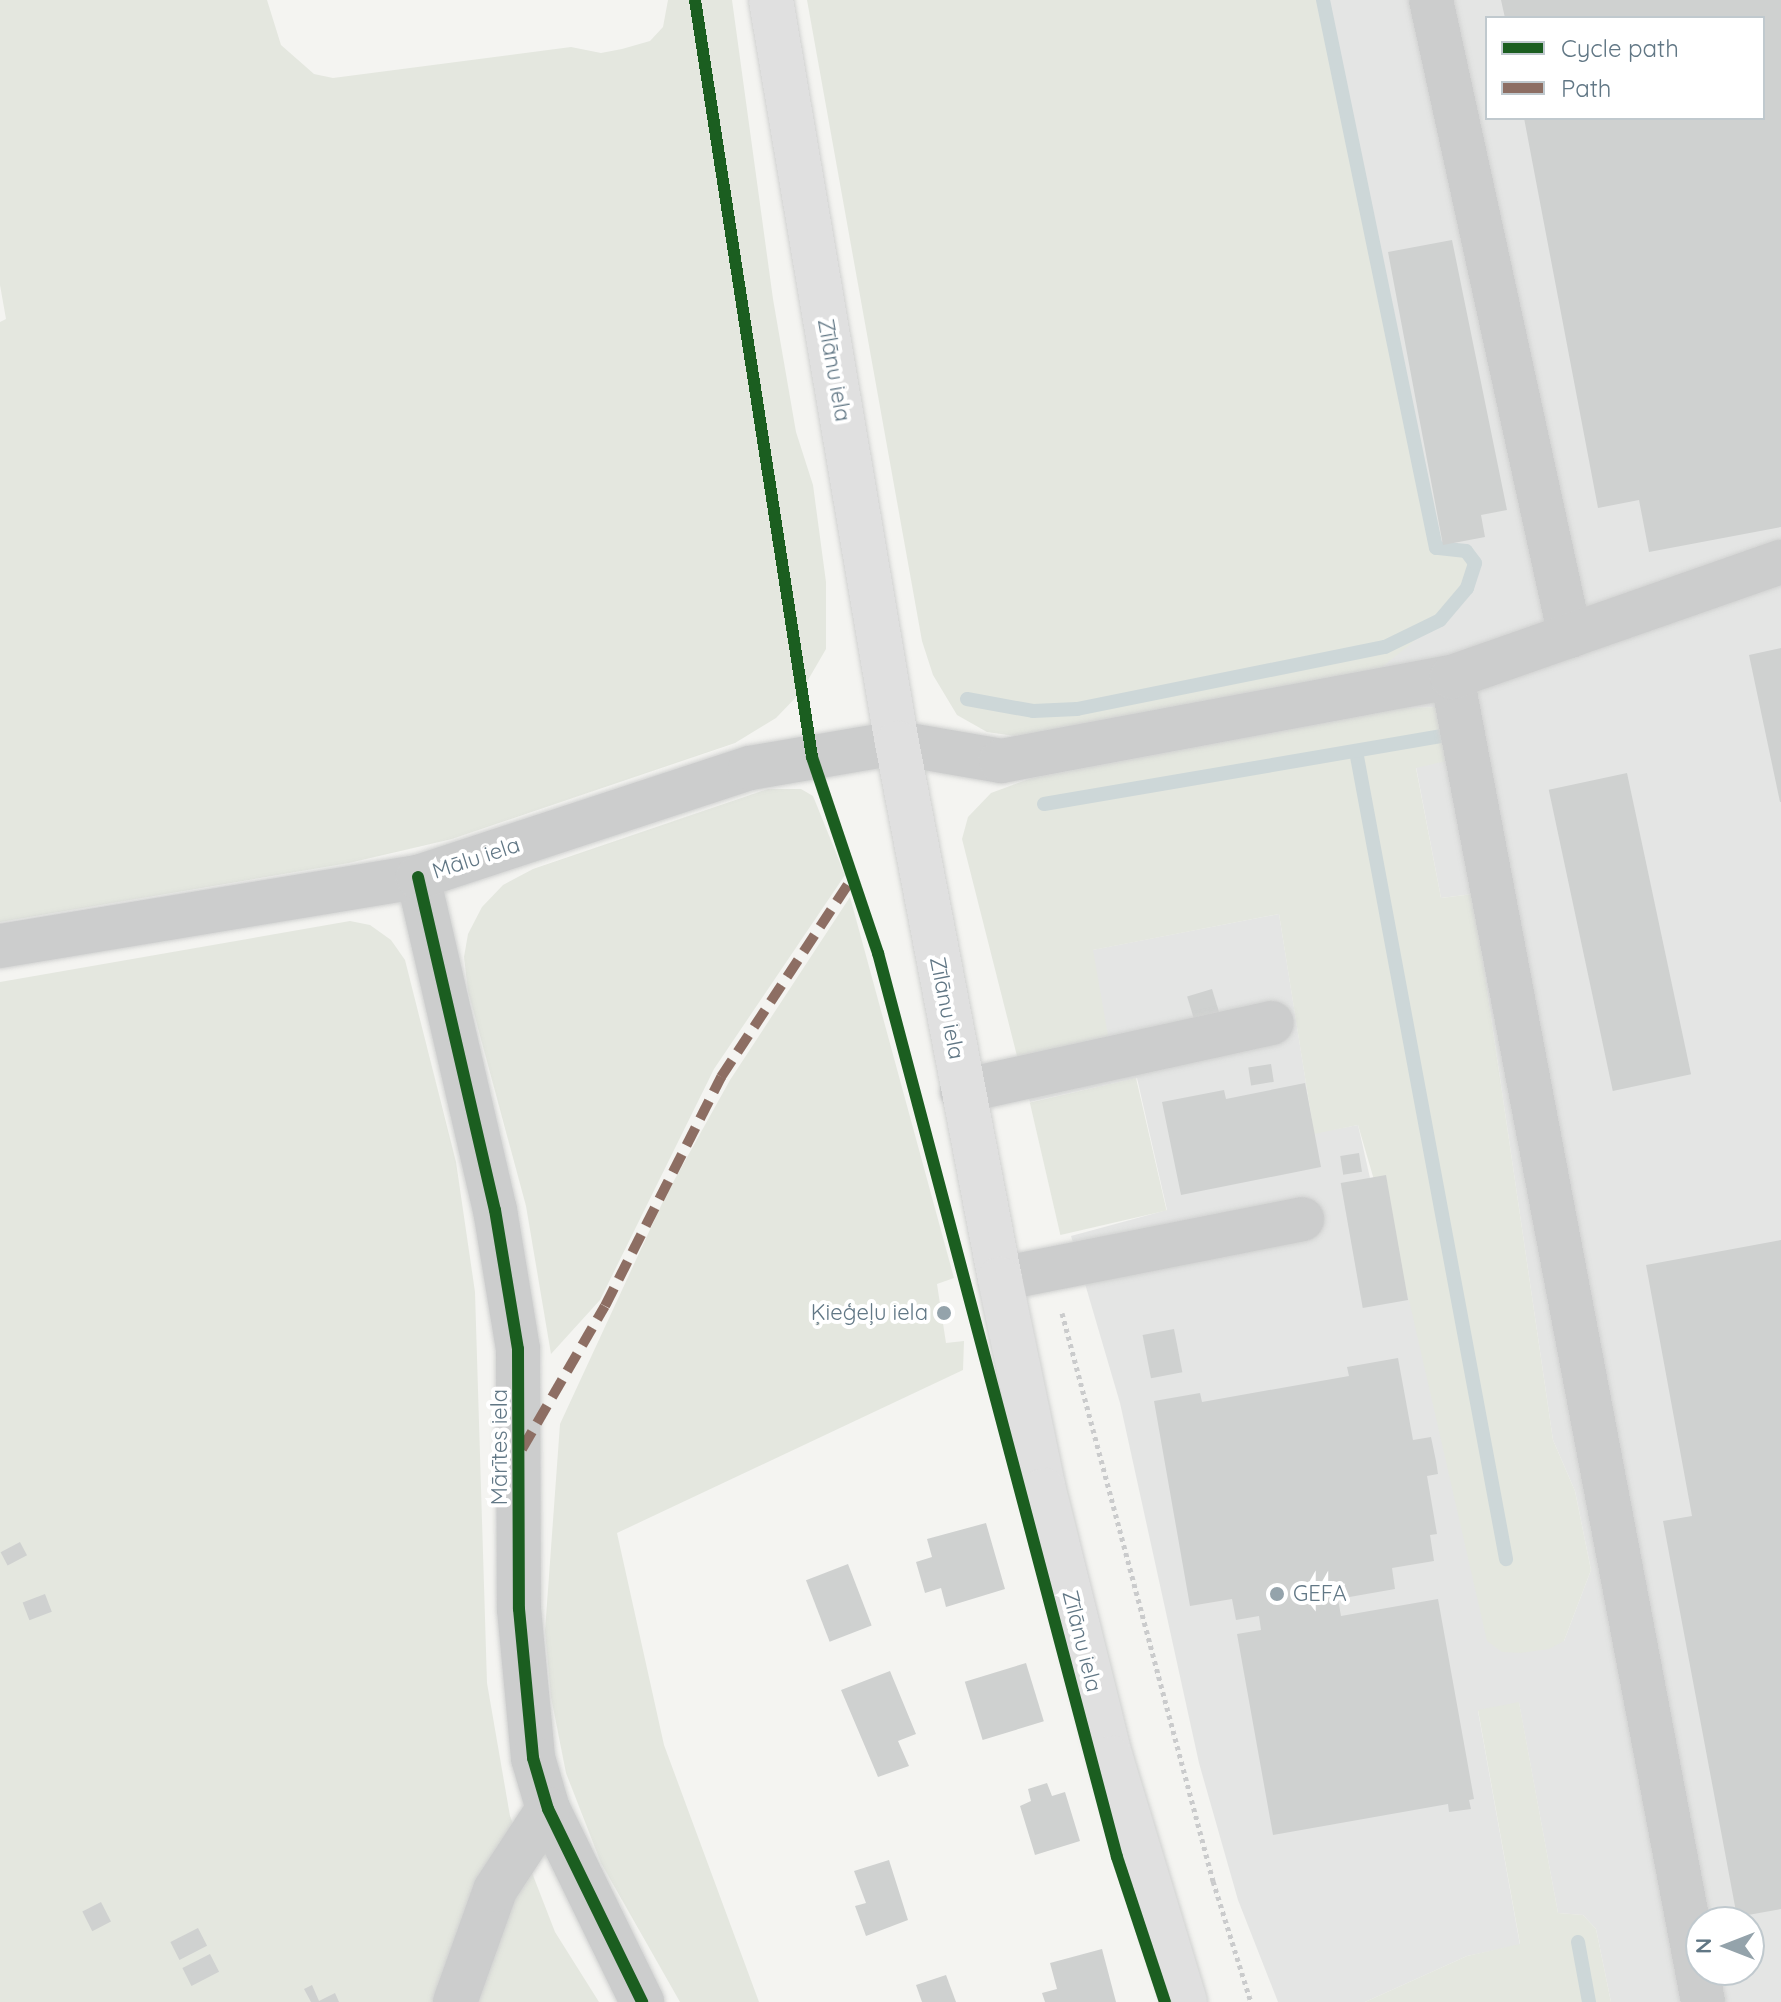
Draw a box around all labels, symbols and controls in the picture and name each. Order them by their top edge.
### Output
legend [1485,16,1765,120]
text: Cycle path [1561,33,1679,63]
text: Path [1561,73,1612,103]
street label: Zīlānu iela [812,316,856,424]
street label: Mālu iela [429,831,523,885]
street label: Zīlānu iela [924,954,970,1062]
place label: Ķieģeļu iela [811,1300,928,1326]
marker: Ķieģeļu iela [935,1304,953,1322]
street label: Mārītes iela [487,1389,513,1505]
place label: GEFA [1293,1581,1347,1607]
marker: GEFA [1268,1585,1286,1603]
street label: Zīlānu iela [1057,1587,1107,1695]
north arrow [1685,1906,1765,1986]
text: N [1689,1938,1717,1954]

